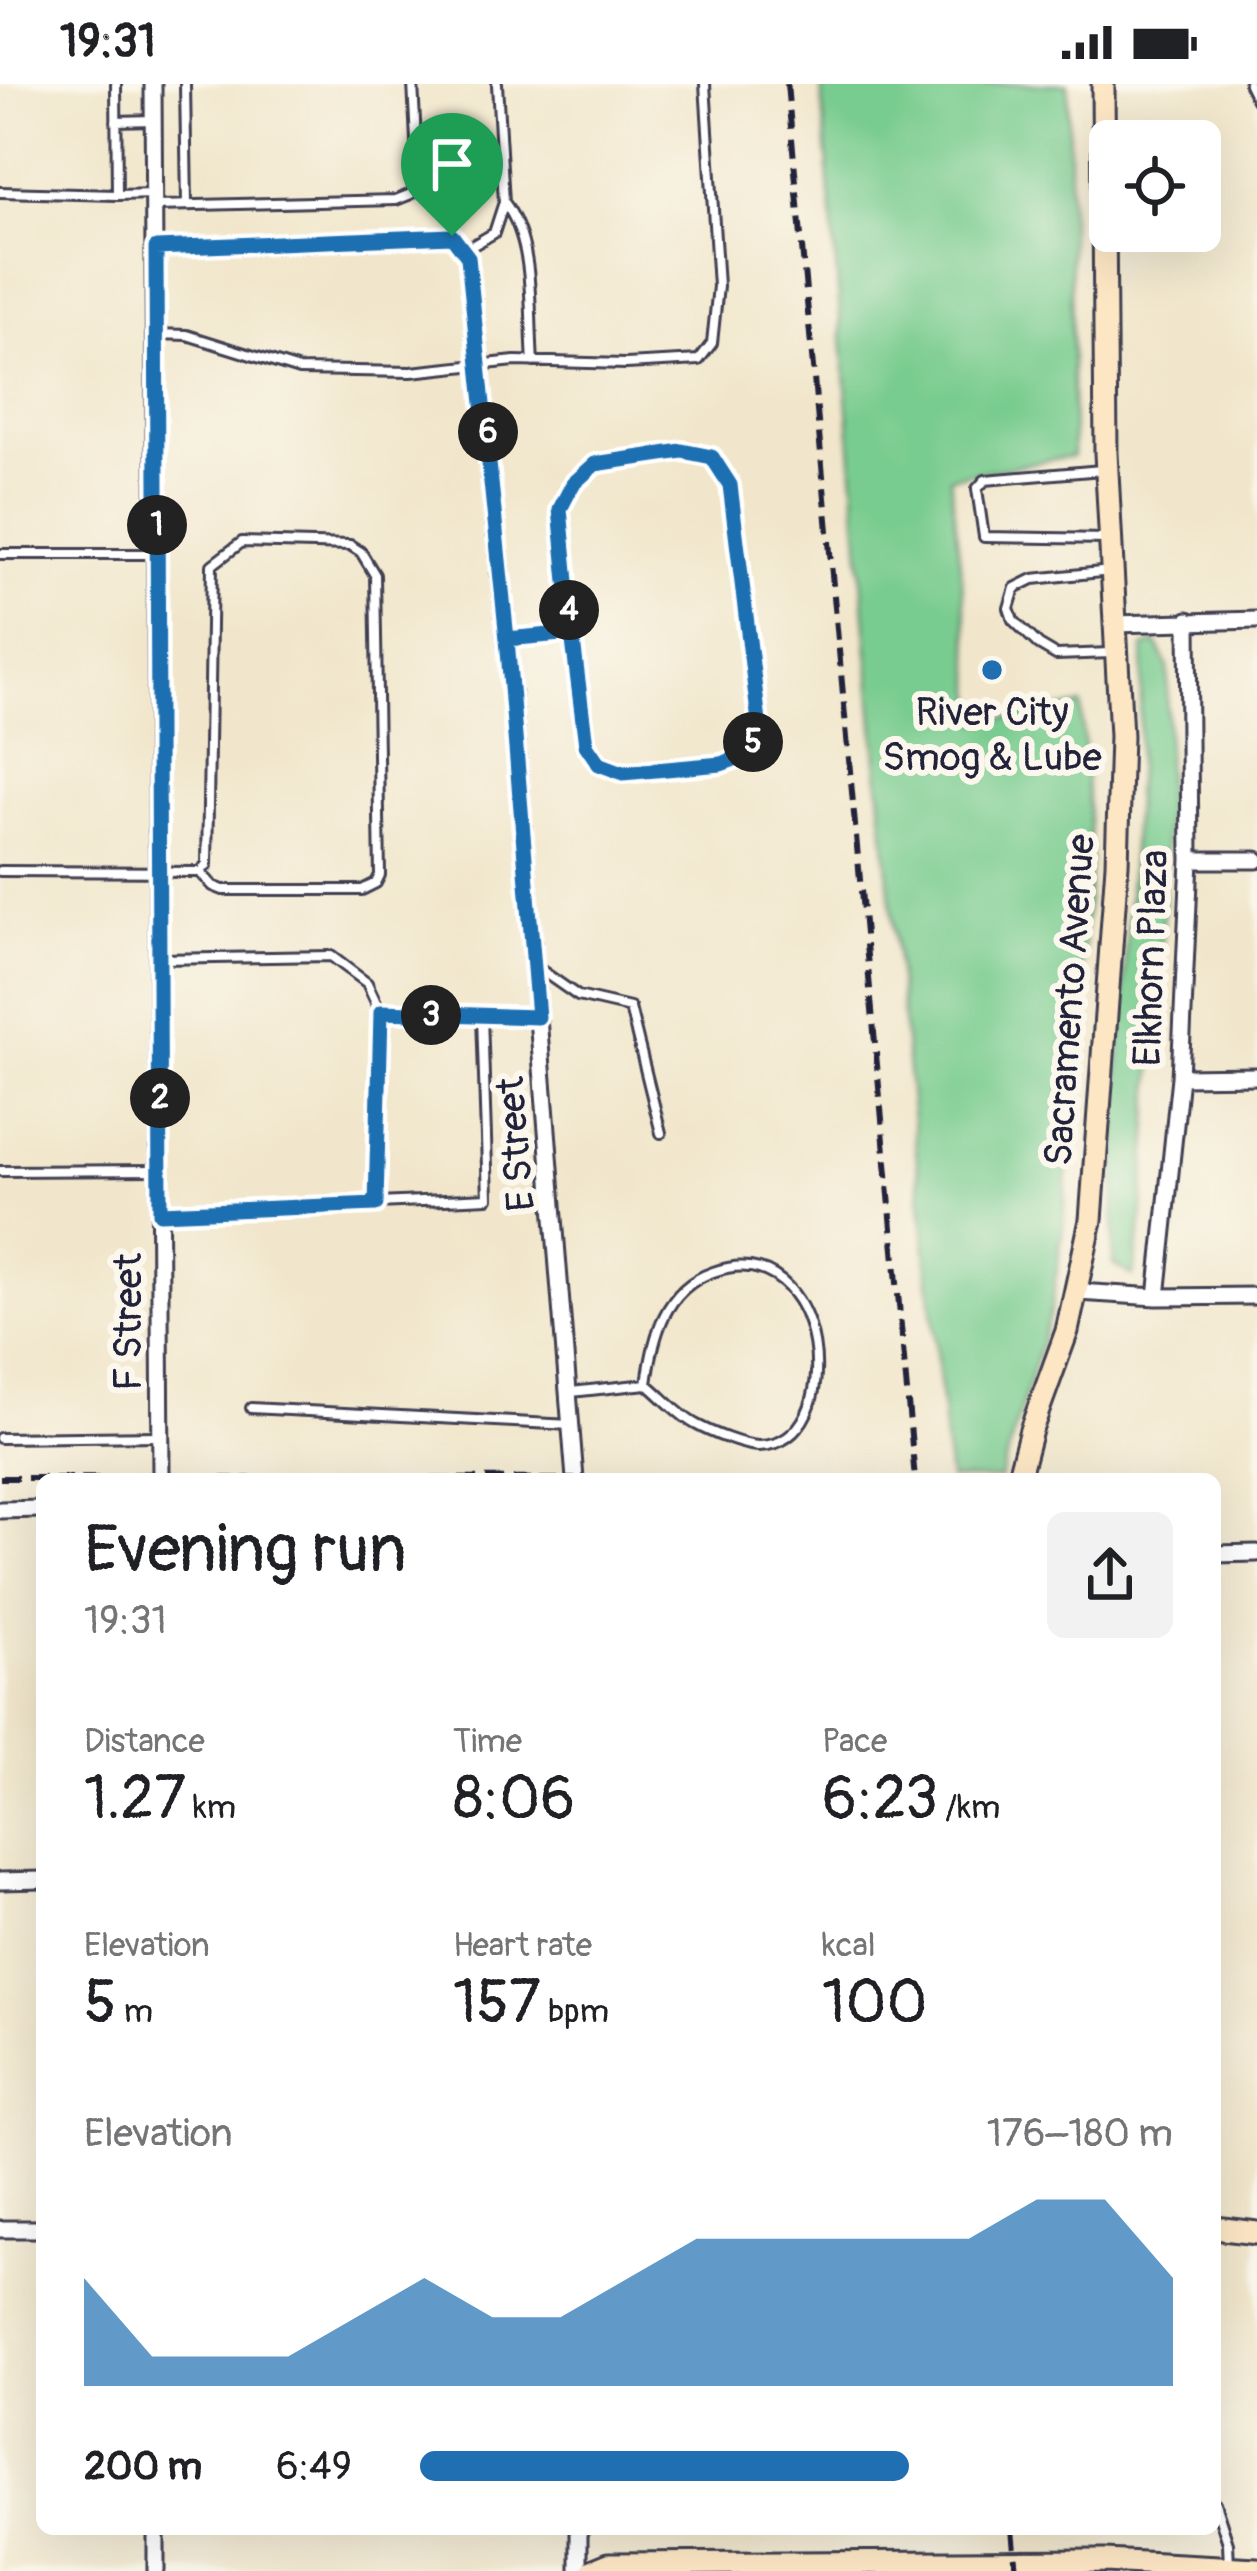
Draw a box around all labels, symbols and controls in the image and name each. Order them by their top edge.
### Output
text: 19:31 [60,14,156,70]
pin [401,113,503,236]
map controls [1089,120,1221,252]
button: locate [1089,120,1221,252]
icon: arrive [419,131,485,197]
pin: 6 [458,402,518,462]
text: 6 [478,411,498,452]
pin: 1 [127,495,187,555]
text: 1 [151,504,163,545]
pin: 4 [539,580,599,640]
text: 4 [559,589,579,630]
marker: River City Smog & Lube [979,657,1005,683]
place label: River City Smog & Lube [882,688,1102,782]
pin: 5 [723,712,783,772]
text: 5 [744,721,762,762]
street label: Sacramento Avenue [1034,832,1106,1168]
street label: Elkhorn Plaza [1123,849,1179,1067]
pin: 3 [401,985,461,1045]
text: 3 [422,994,440,1035]
pin: 2 [130,1068,190,1128]
street label: E Street [486,1075,546,1213]
text: 2 [151,1077,169,1118]
street label: F Street [104,1253,153,1391]
text: Evening run [84,1509,407,1592]
button: share [1047,1512,1173,1638]
text: 19:31 [84,1596,167,1645]
text: Distance [84,1721,205,1762]
text: Time [453,1721,522,1762]
text: Pace [822,1721,887,1762]
text: 1.27 [84,1762,186,1837]
text: 8:06 [453,1762,575,1837]
text: 6:23 [822,1762,938,1837]
text: km [186,1787,236,1828]
text: /km [938,1787,1000,1828]
text: Elevation [84,1925,210,1966]
text: Heart rate [453,1925,592,1966]
text: kcal [822,1925,876,1966]
text: 5 [84,1966,117,2041]
text: 157 [453,1966,541,2041]
text: 100 [822,1966,927,2041]
text: m [117,1991,153,2032]
text: bpm [541,1991,609,2032]
text: Elevation [84,2109,233,2158]
text: 176–180 m [987,2109,1173,2158]
text: 200 m [84,2442,202,2491]
text: 6:49 [276,2442,352,2491]

